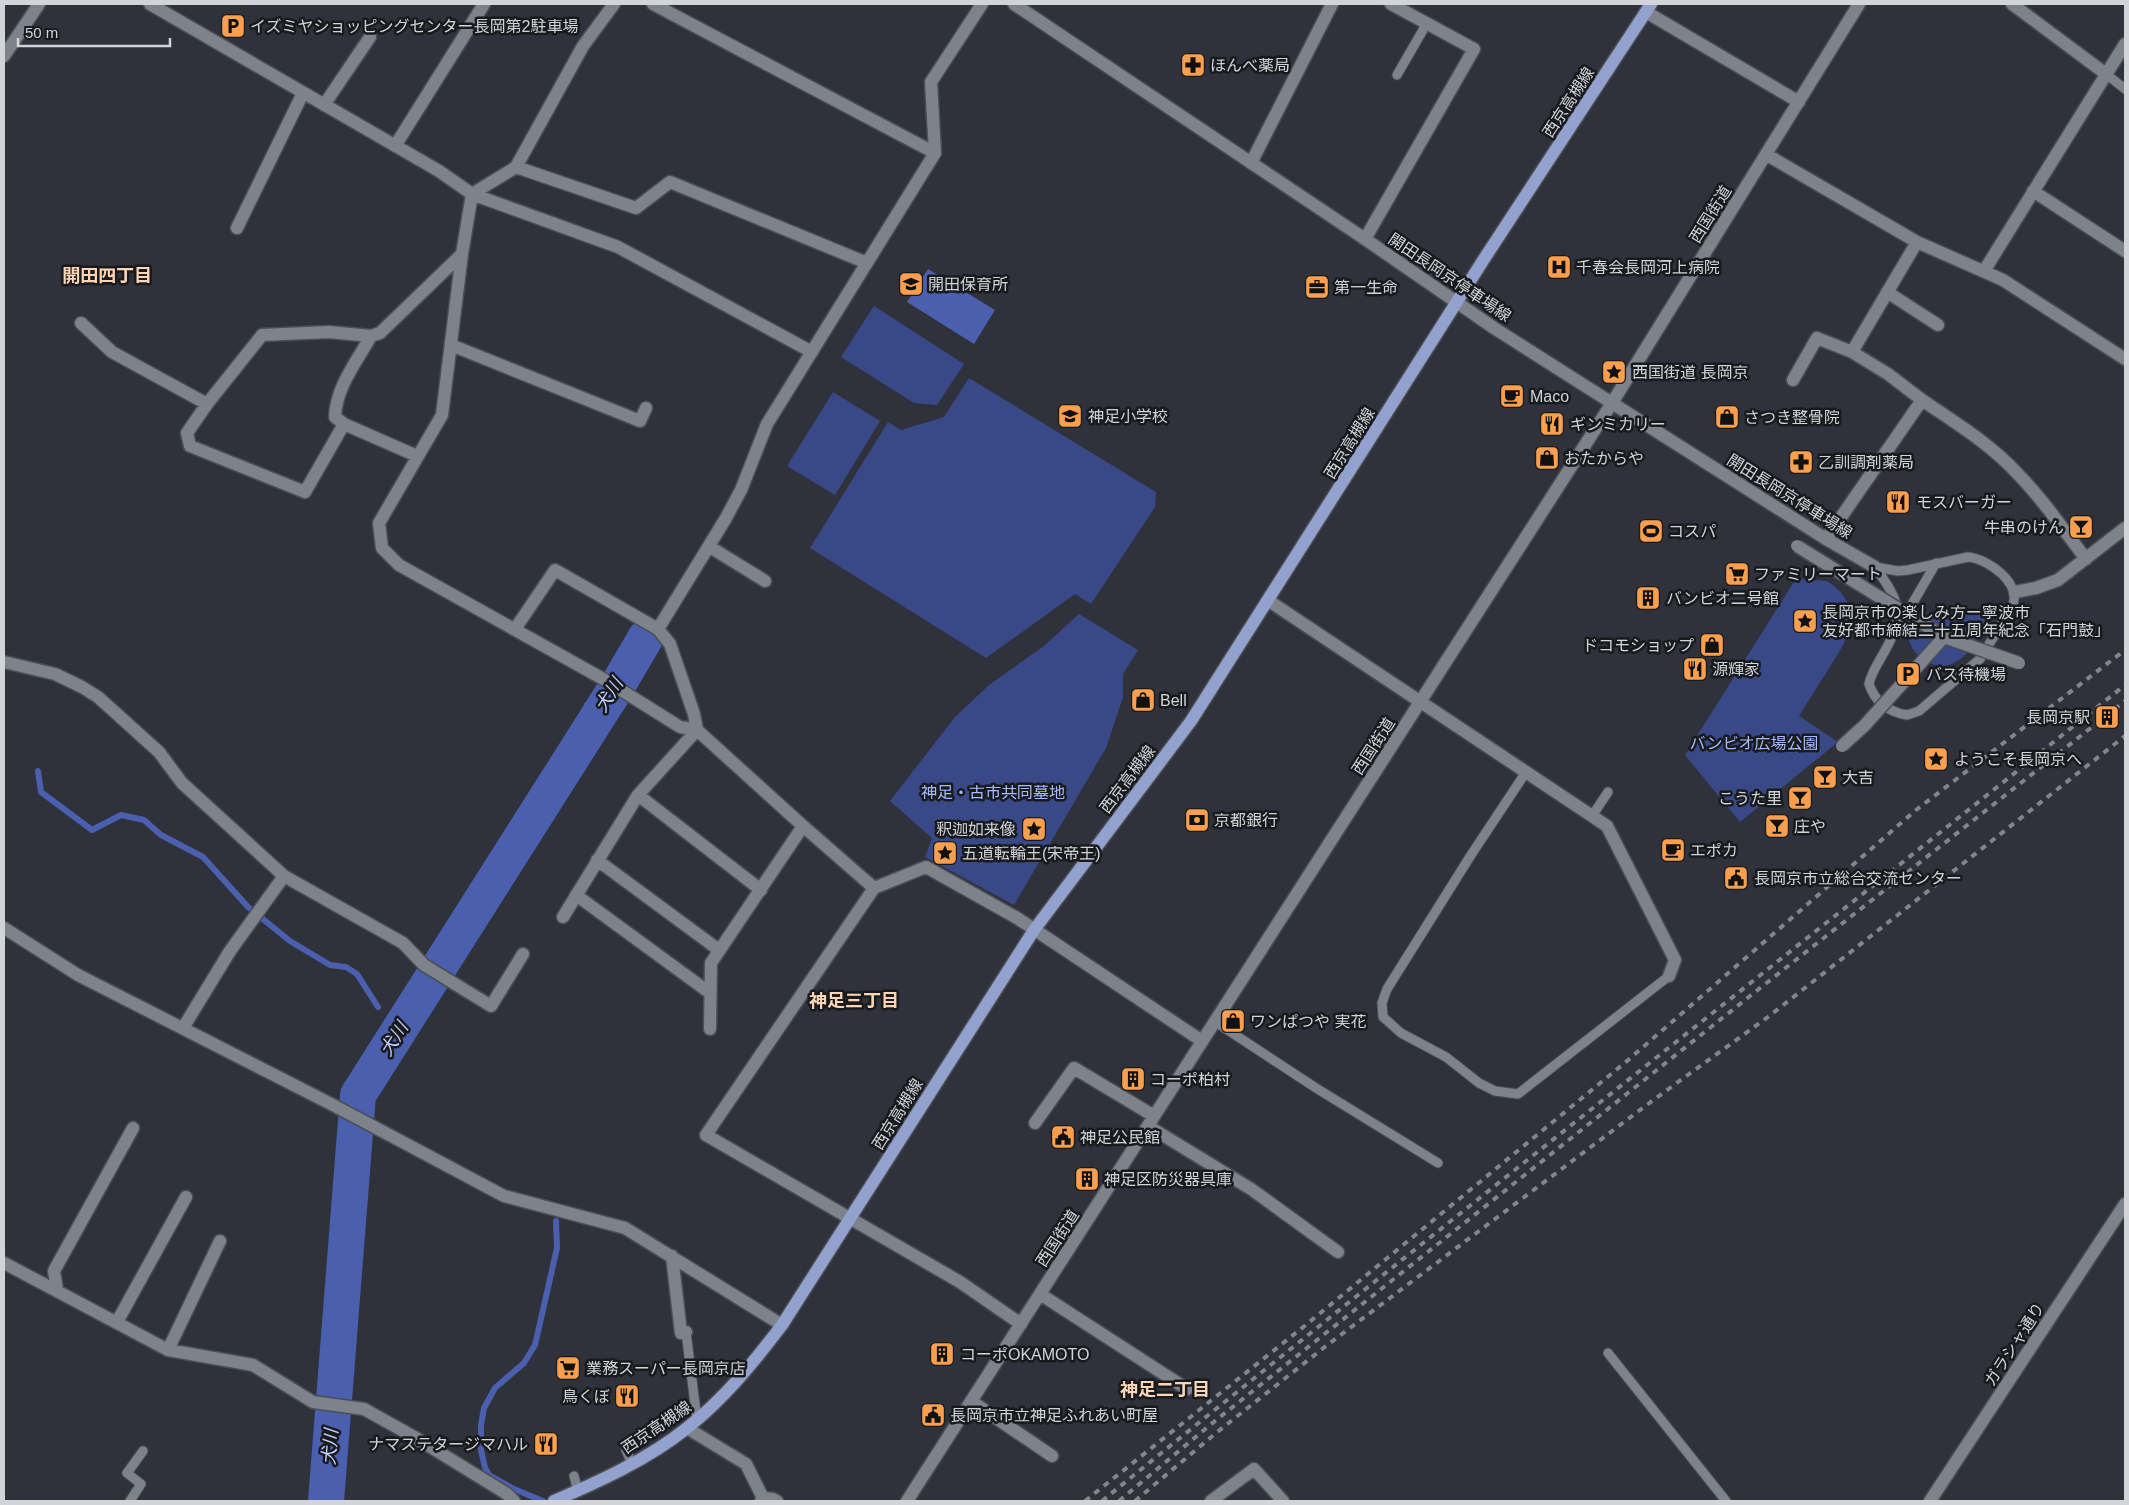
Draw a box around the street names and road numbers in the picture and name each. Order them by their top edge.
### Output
street label: 西京高槻線 [1540,64,1597,140]
street label: 西国街道 [1686,183,1735,246]
street label: 開田長岡京停車場線 [1385,230,1514,325]
street label: 西京高槻線 [1321,405,1378,482]
street label: 開田長岡京停車場線 [1724,451,1855,542]
street label: 西国街道 [1349,715,1398,778]
street label: 西京高槻線 [1097,742,1158,816]
street label: 西京高槻線 [869,1076,926,1153]
street label: 西国街道 [1033,1207,1082,1270]
street label: ガラシャ通り [1981,1300,2048,1389]
street label: 西京高槻線 [618,1398,694,1457]

